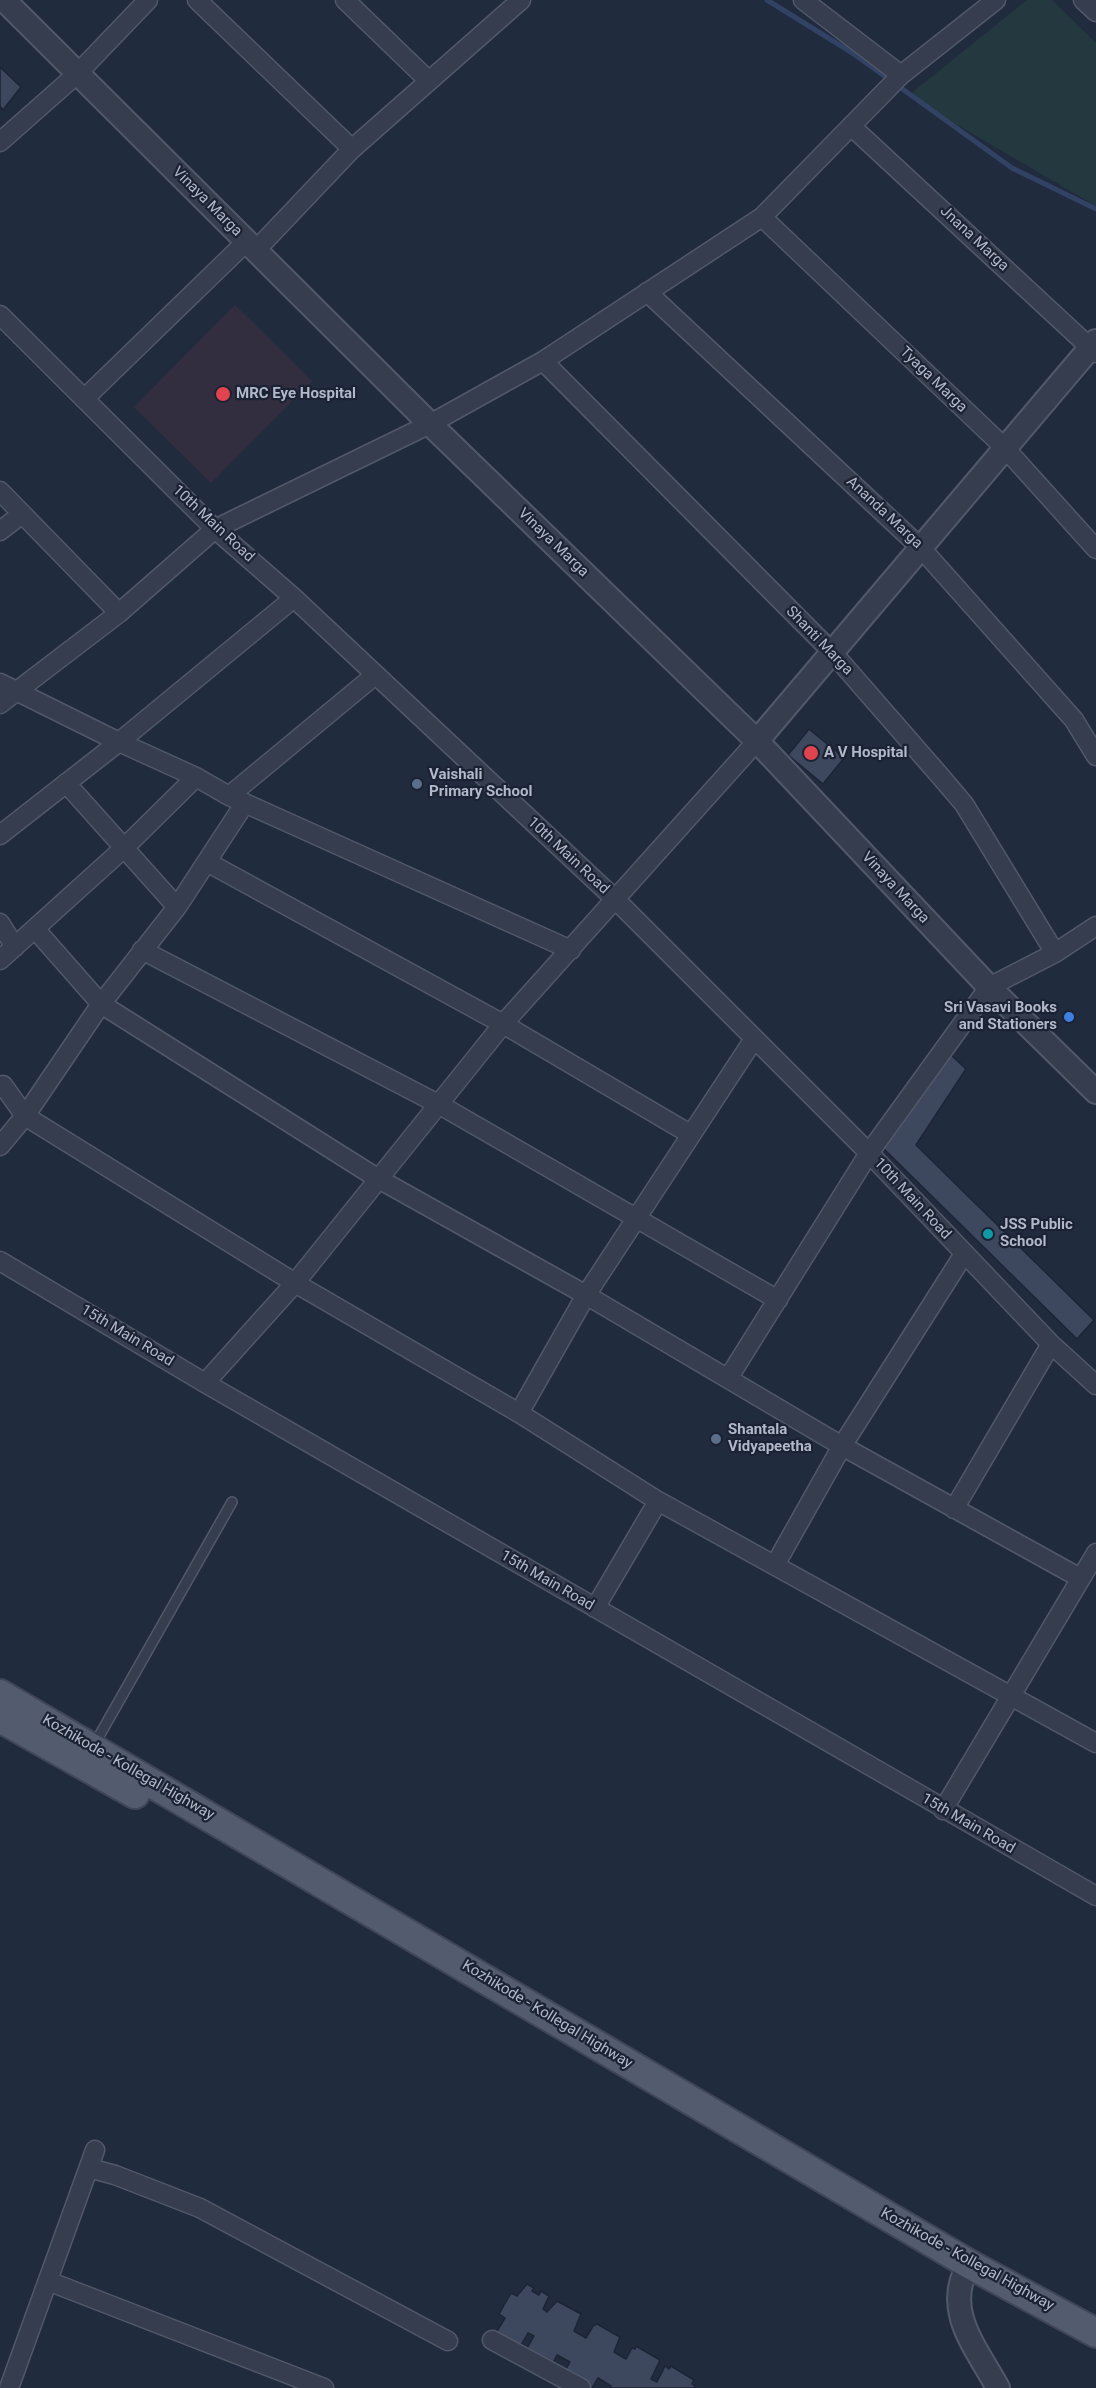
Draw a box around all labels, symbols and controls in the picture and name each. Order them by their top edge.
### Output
street label: Vinaya Marga [168,163,246,241]
street label: Jnana Marga [936,203,1012,275]
street label: Tyaga Marga [896,343,970,417]
marker: MRC Eye Hospital [214,385,232,403]
place label: MRC Eye Hospital [236,385,356,403]
street label: Ananda Marga [842,473,926,553]
street label: 10th Main Road [168,482,258,566]
street label: Vinaya Marga [514,505,592,581]
street label: Shanti Marga [782,603,856,679]
marker: A V Hospital [802,744,820,762]
place label: A V Hospital [824,744,908,762]
place label: Vaishali Primary School [429,766,532,801]
marker: Vaishali Primary School [410,777,424,791]
street label: 10th Main Road [523,814,613,898]
street label: Vinaya Marga [857,849,933,927]
place label: Sri Vasavi Books and Stationers [944,999,1057,1034]
marker: Sri Vasavi Books and Stationers [1062,1010,1076,1024]
street label: 10th Main Road [870,1154,954,1244]
place label: JSS Public School [1000,1216,1073,1251]
marker: JSS Public School [981,1227,995,1241]
street label: 15th Main Road [77,1301,177,1371]
place label: Shantala Vidyapeetha [728,1421,812,1456]
marker: Shantala Vidyapeetha [709,1432,723,1446]
street label: 15th Main Road [497,1547,597,1615]
street label: Kozhikode - Kollegal Highway [39,1711,217,1825]
street label: 15th Main Road [918,1790,1018,1858]
street label: Kozhikode - Kollegal Highway [459,1957,635,2073]
street label: Kozhikode - Kollegal Highway [877,2205,1057,2315]

